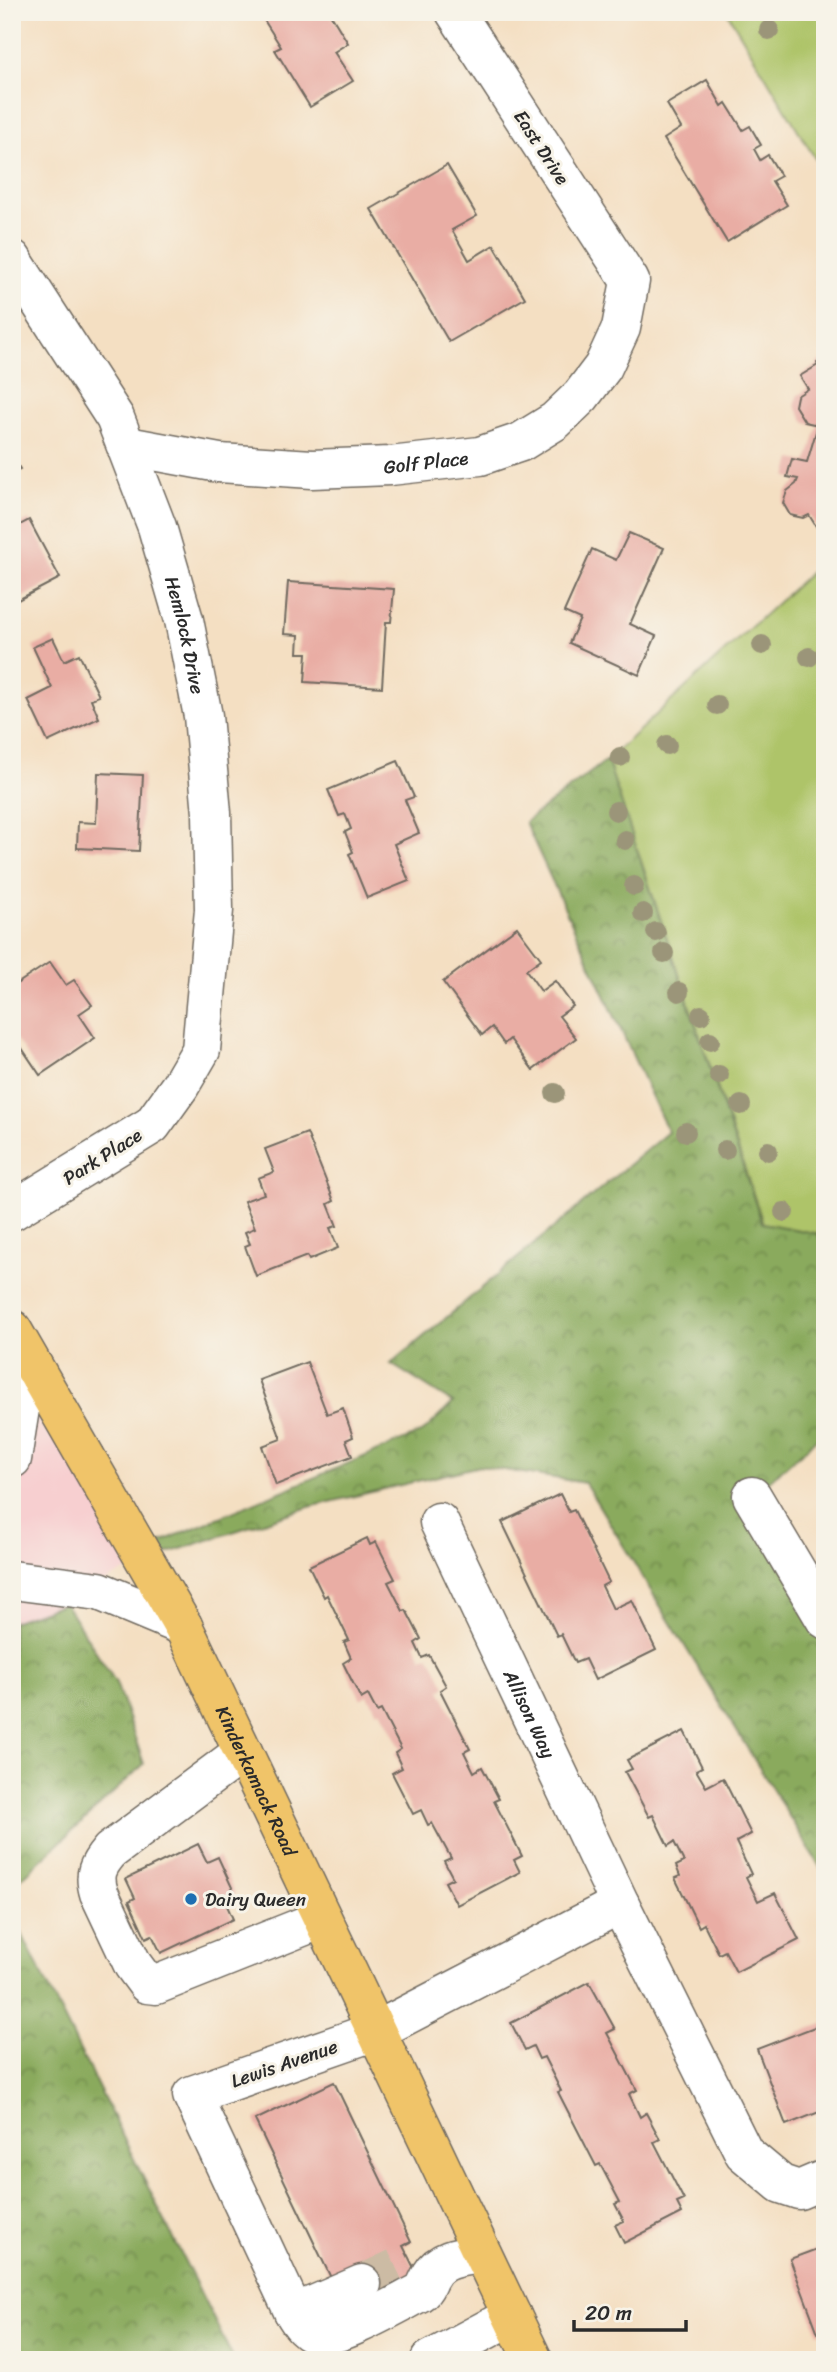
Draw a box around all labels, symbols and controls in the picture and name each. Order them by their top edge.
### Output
street label: East Drive [505,103,578,192]
street label: Golf Place [383,441,470,483]
street label: Hemlock Drive [155,572,214,697]
street label: Park Place [56,1119,149,1194]
street label: Allison Way [494,1663,565,1764]
street label: Kinderkamack Road [206,1700,307,1863]
place label: Dairy Queen [205,1883,306,1916]
marker: Dairy Queen [183,1891,199,1907]
street label: Lewis Avenue [226,2030,342,2097]
scale bar [574,2288,686,2332]
text: 20 m [585,2294,632,2332]

